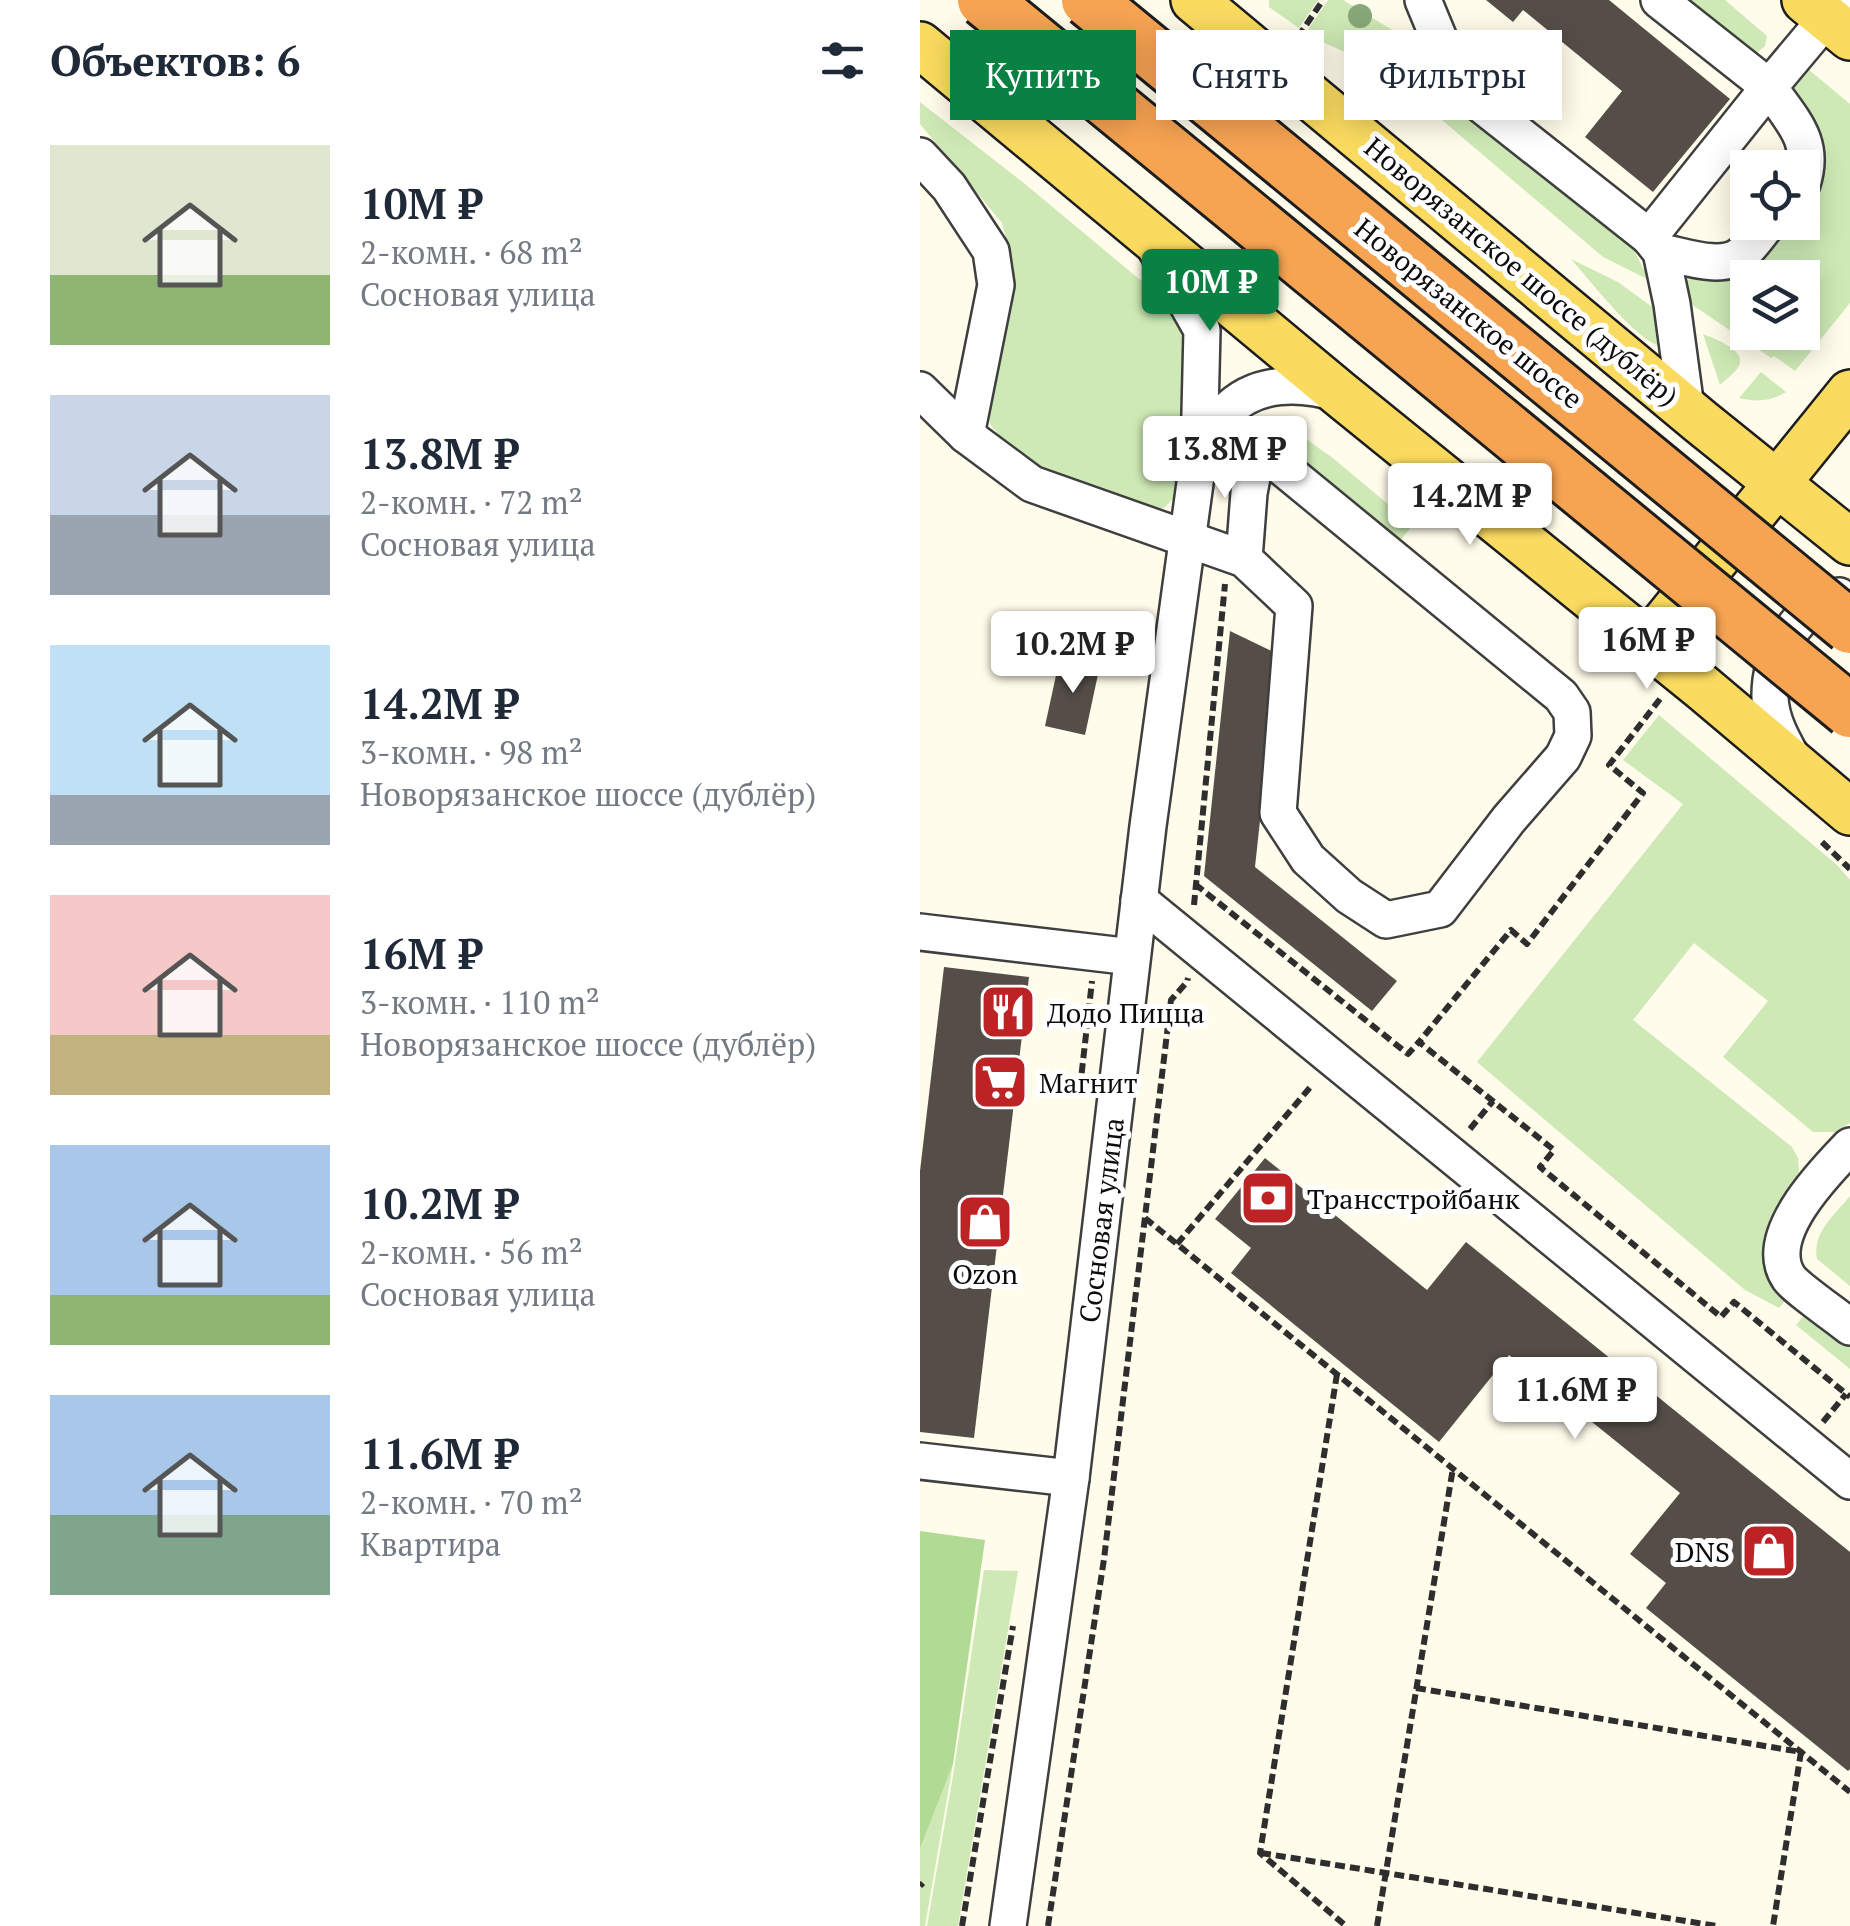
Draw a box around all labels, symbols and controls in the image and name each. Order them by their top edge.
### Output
chip: Купить [950,30,1136,120]
chip: Снять [1156,30,1324,120]
chip: Фильтры [1344,30,1562,120]
text: Объектов: 6 [50,32,301,88]
icon: filters [815,33,870,88]
street label: Новорязанское шоссе (дублёр) [1358,130,1686,412]
map controls [1730,150,1820,350]
button: locate [1730,150,1820,240]
text: 10M ₽ [360,175,482,231]
icon: home [130,185,250,305]
street label: Новорязанское шоссе [1348,211,1590,415]
text: 2-комн. · 68 m² [360,231,583,273]
pin: 10M ₽ [1140,249,1280,334]
text: 10M ₽ [1164,260,1256,302]
button: layers [1730,260,1820,350]
text: Сосновая улица [360,273,596,315]
pin: 13.8M ₽ [1133,416,1317,501]
text: 13.8M ₽ [360,425,518,481]
text: 13.8M ₽ [1165,427,1285,469]
icon: home [130,435,250,555]
pin: 14.2M ₽ [1378,463,1562,548]
text: 14.2M ₽ [1410,474,1530,516]
text: 2-комн. · 72 m² [360,481,583,523]
text: Сосновая улица [360,523,596,565]
pin: 16M ₽ [1577,607,1717,692]
pin: 10.2M ₽ [981,611,1165,696]
text: 16M ₽ [1601,618,1693,660]
text: 10.2M ₽ [1013,622,1133,664]
text: 14.2M ₽ [360,675,518,731]
icon: home [130,685,250,805]
text: 3-комн. · 98 m² [360,731,583,773]
text: Новорязанское шоссе (дублёр) [360,773,816,815]
text: 16M ₽ [360,925,482,981]
icon: home [130,935,250,1055]
text: 3-комн. · 110 m² [360,981,600,1023]
restaurant icon: Додо Пицца [978,982,1038,1042]
place label: Додо Пицца [1047,994,1205,1031]
text: Новорязанское шоссе (дублёр) [360,1023,816,1065]
supermarket icon: Магнит [970,1052,1030,1112]
place label: Магнит [1039,1064,1138,1101]
street label: Сосновая улица [1070,1115,1132,1325]
bank icon: Трансстройбанк [1238,1168,1298,1228]
text: 10.2M ₽ [360,1175,518,1231]
place label: Трансстройбанк [1307,1180,1521,1217]
icon: home [130,1185,250,1305]
shop icon: Ozon [955,1192,1015,1252]
text: 2-комн. · 56 m² [360,1231,583,1273]
place label: Ozon [952,1255,1018,1292]
text: Сосновая улица [360,1273,596,1315]
pin: 11.6M ₽ [1483,1357,1667,1442]
text: 11.6M ₽ [1515,1368,1635,1410]
text: 11.6M ₽ [360,1425,518,1481]
icon: home [130,1435,250,1555]
text: 2-комн. · 70 m² [360,1481,583,1523]
shop icon: DNS [1739,1521,1799,1581]
text: Квартира [360,1523,501,1565]
place label: DNS [1675,1533,1730,1570]

